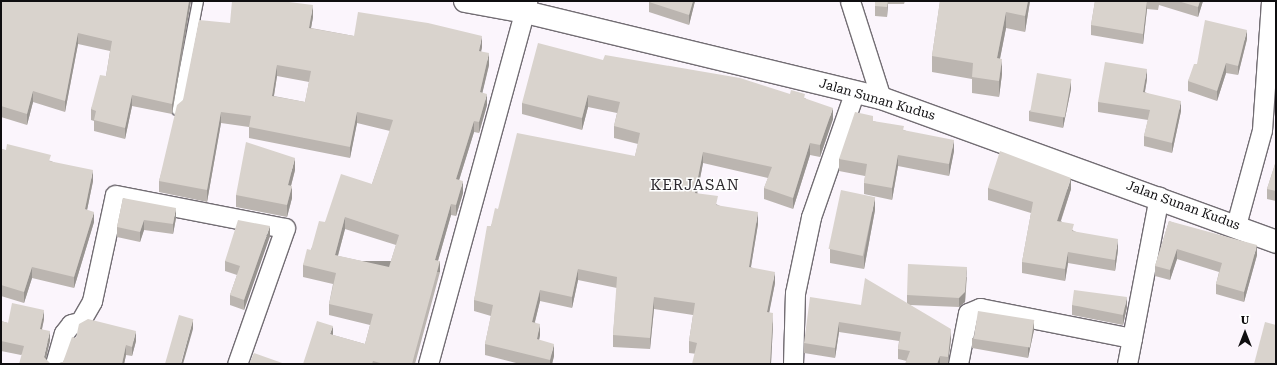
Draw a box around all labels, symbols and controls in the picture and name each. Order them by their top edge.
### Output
street label: Jalan Sunan Kudus [817,76,937,124]
district label: KERJASAN [650,177,740,195]
street label: Jalan Sunan Kudus [1124,178,1242,234]
north arrow [1225,313,1265,353]
text: U [1241,314,1249,327]

